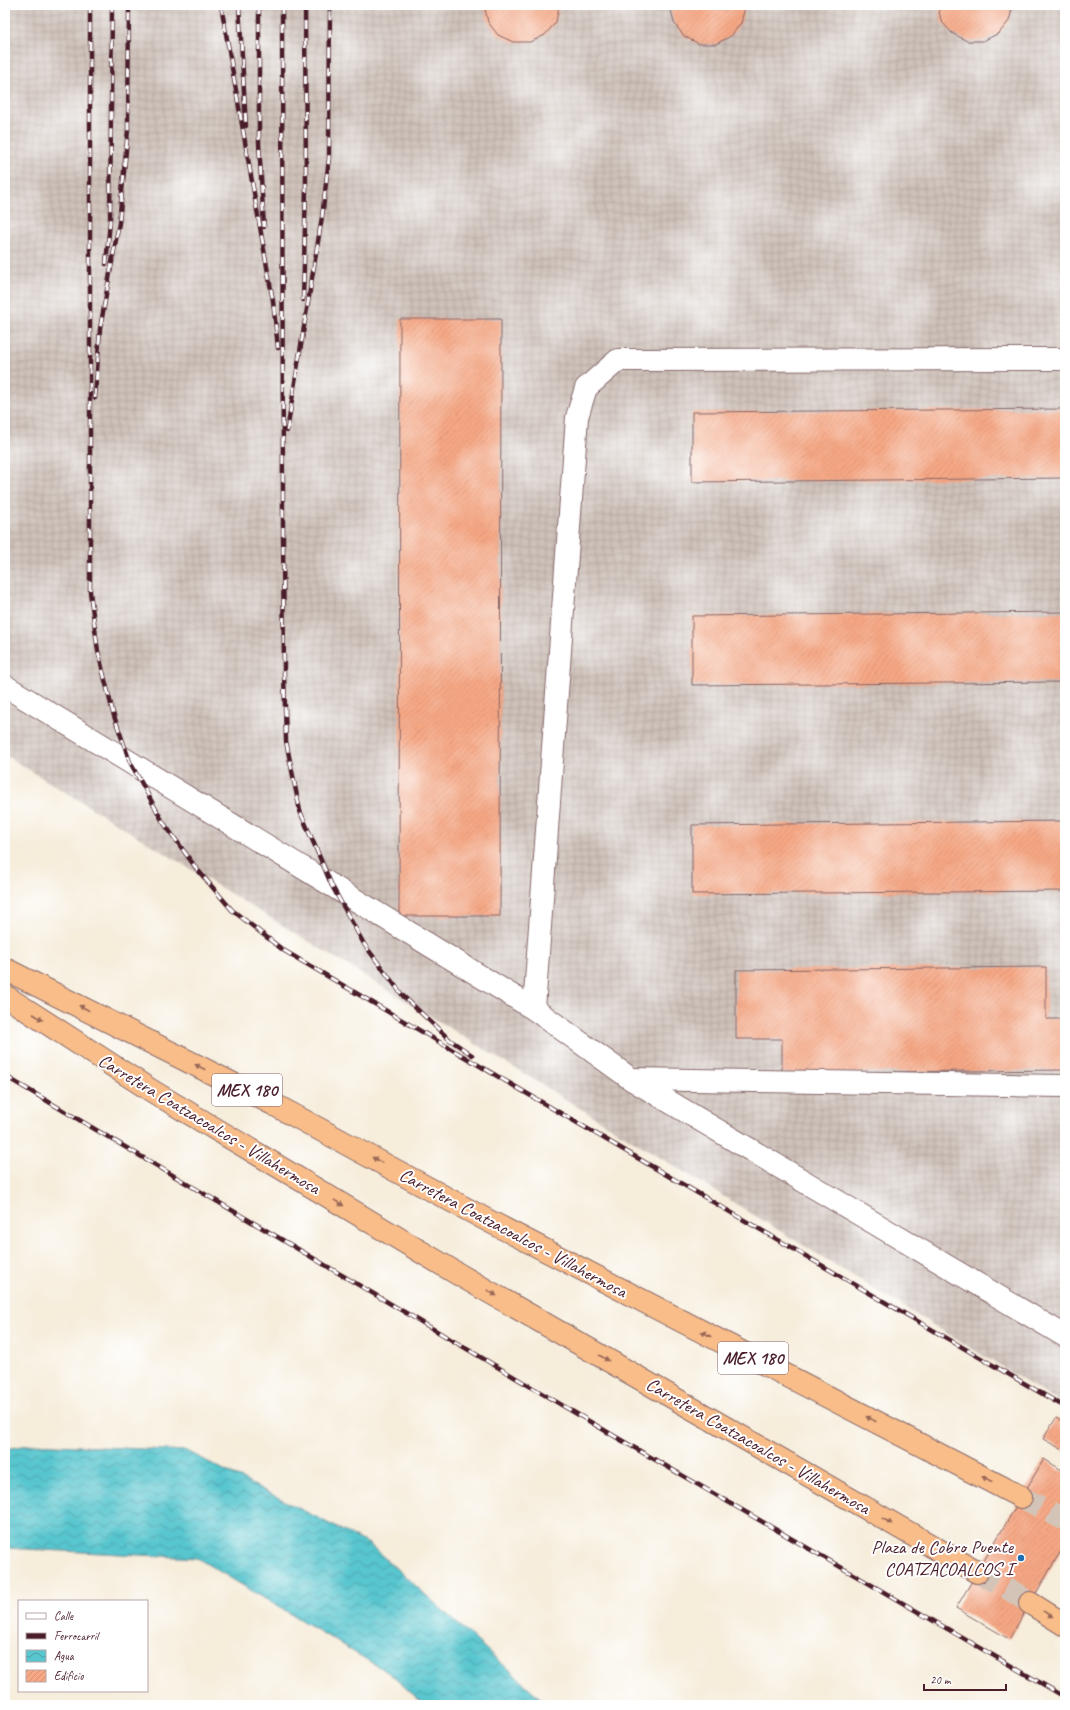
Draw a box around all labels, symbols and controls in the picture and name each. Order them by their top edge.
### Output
one-way arrow [78,1005,89,1011]
one-way arrow [33,1013,43,1021]
street label: Carretera Coatzacoalcos - Villahermosa [94,1048,325,1201]
one-way arrow [194,1064,206,1070]
road number: MEX 180 [212,1074,282,1106]
one-way arrow [371,1157,382,1163]
street label: Carretera Coatzacoalcos - Villahermosa [395,1163,632,1304]
one-way arrow [333,1199,345,1206]
one-way arrow [486,1290,498,1297]
one-way arrow [700,1331,712,1337]
road number: MEX 180 [718,1342,788,1374]
one-way arrow [599,1354,610,1361]
street label: Carretera Coatzacoalcos - Villahermosa [642,1372,875,1521]
one-way arrow [866,1416,877,1423]
one-way arrow [981,1476,993,1483]
one-way arrow [881,1517,893,1524]
place label: Plaza de Cobro Puente COATZACOALCOS I [871,1535,1017,1581]
marker: Plaza de Cobro Puente COATZACOALCOS I [1016,1553,1026,1563]
legend [18,1600,148,1692]
text: Calle [54,1608,74,1624]
one-way arrow [1043,1610,1053,1618]
text: Ferrocarril [54,1628,100,1644]
text: Agua [54,1648,75,1664]
scale bar [924,1666,1006,1692]
text: Edificio [54,1668,84,1684]
text: 20 m [930,1672,952,1688]

